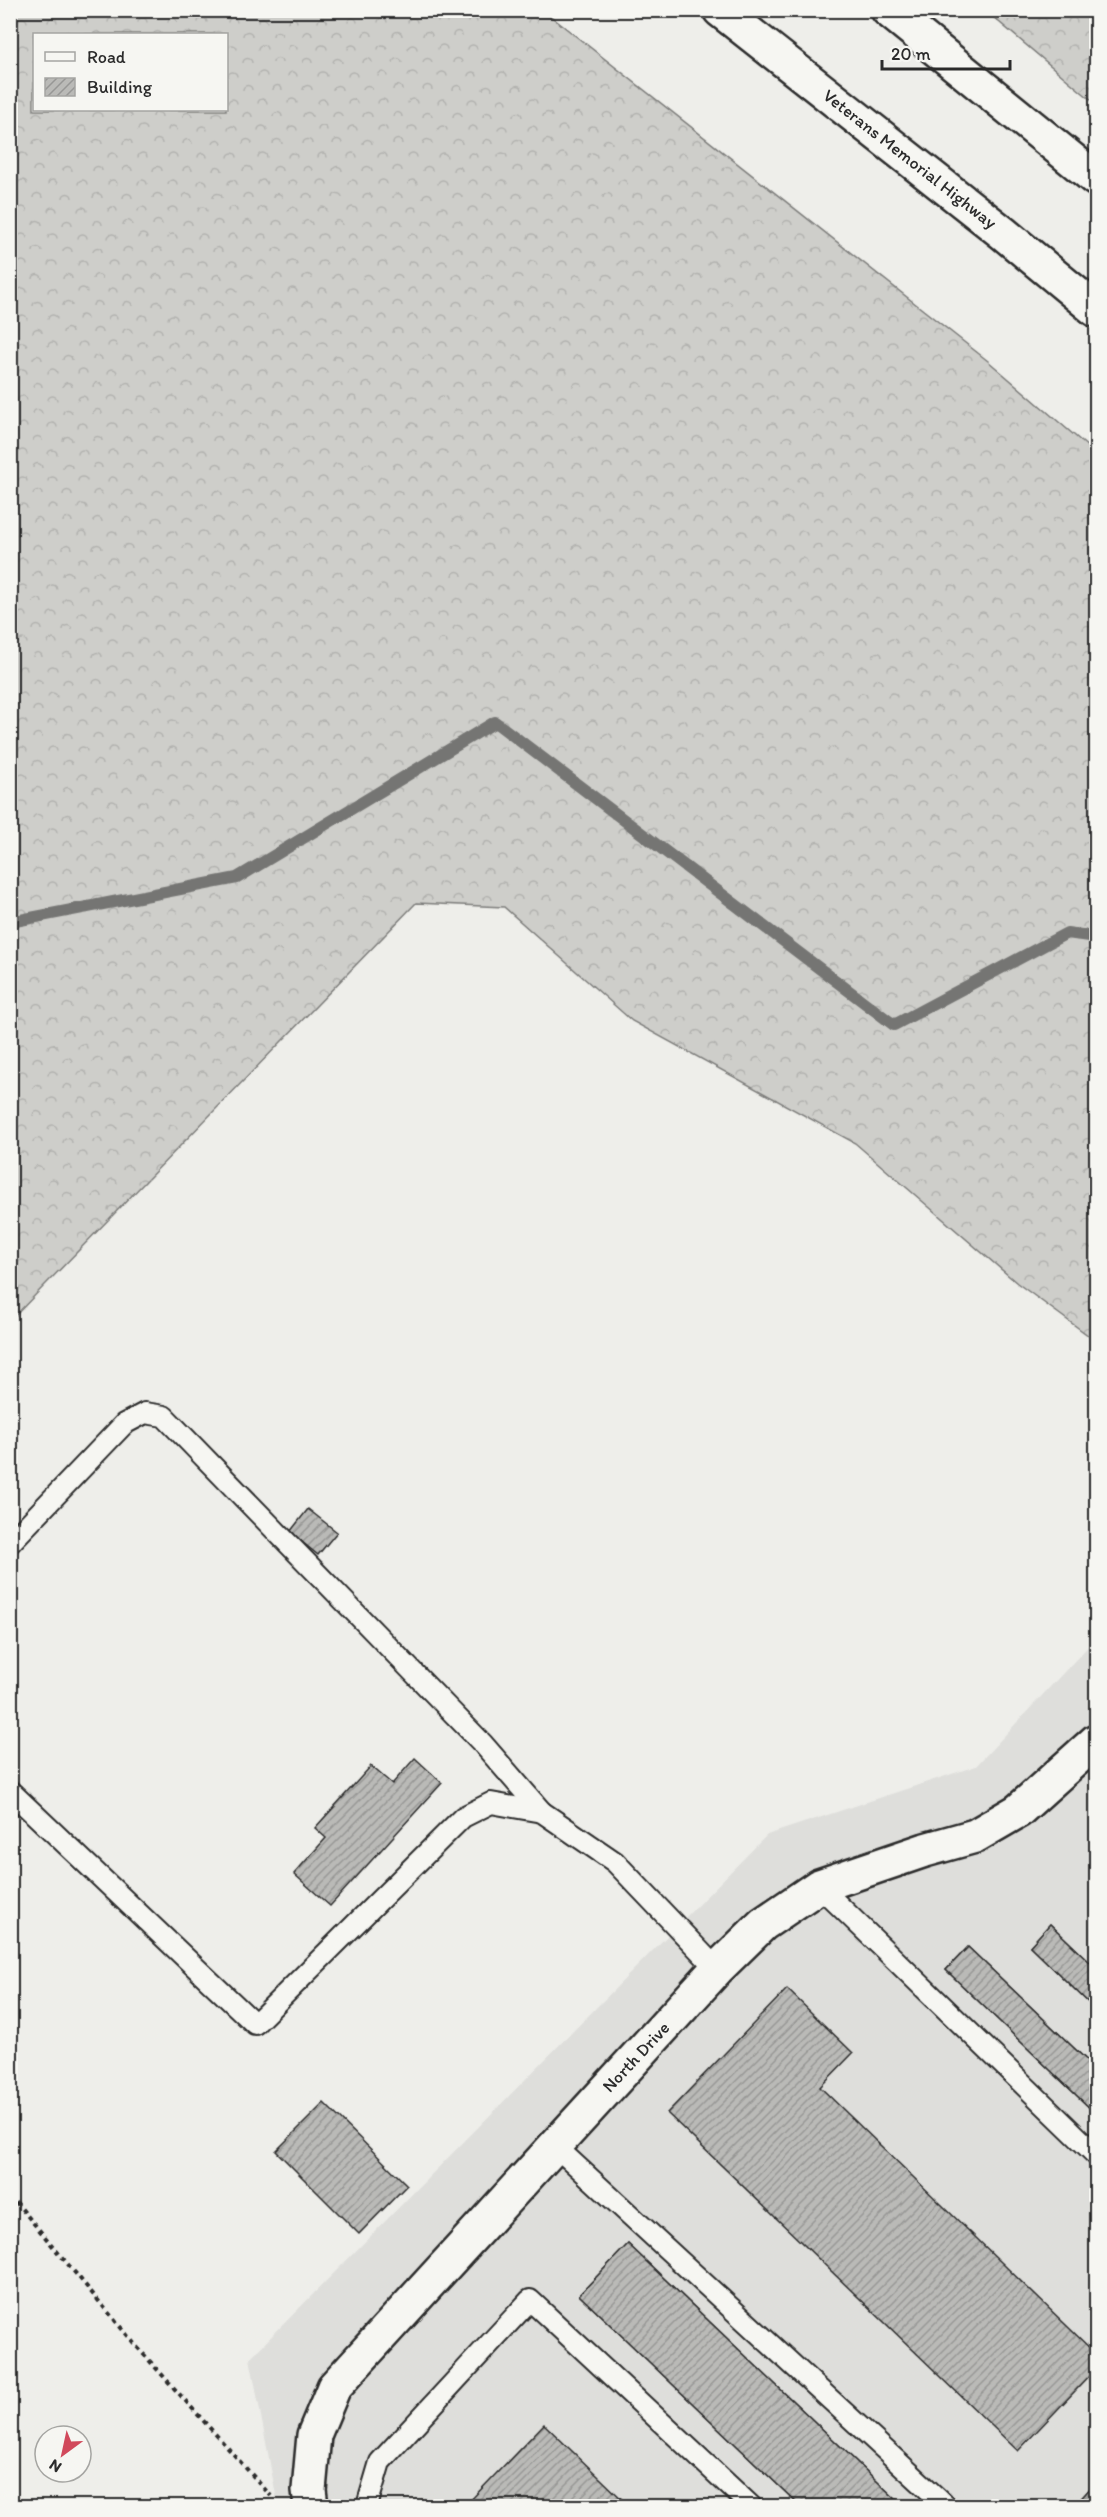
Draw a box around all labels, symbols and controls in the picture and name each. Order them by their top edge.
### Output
legend [33,33,228,111]
scale bar [882,33,1010,71]
text: 20 m [891,43,931,65]
text: Road [87,46,126,68]
text: Building [87,76,153,98]
street label: Veterans Memorial Highway [819,84,1002,234]
street label: North Drive [598,2017,674,2097]
north arrow [33,2424,93,2484]
text: N [45,2455,65,2477]

